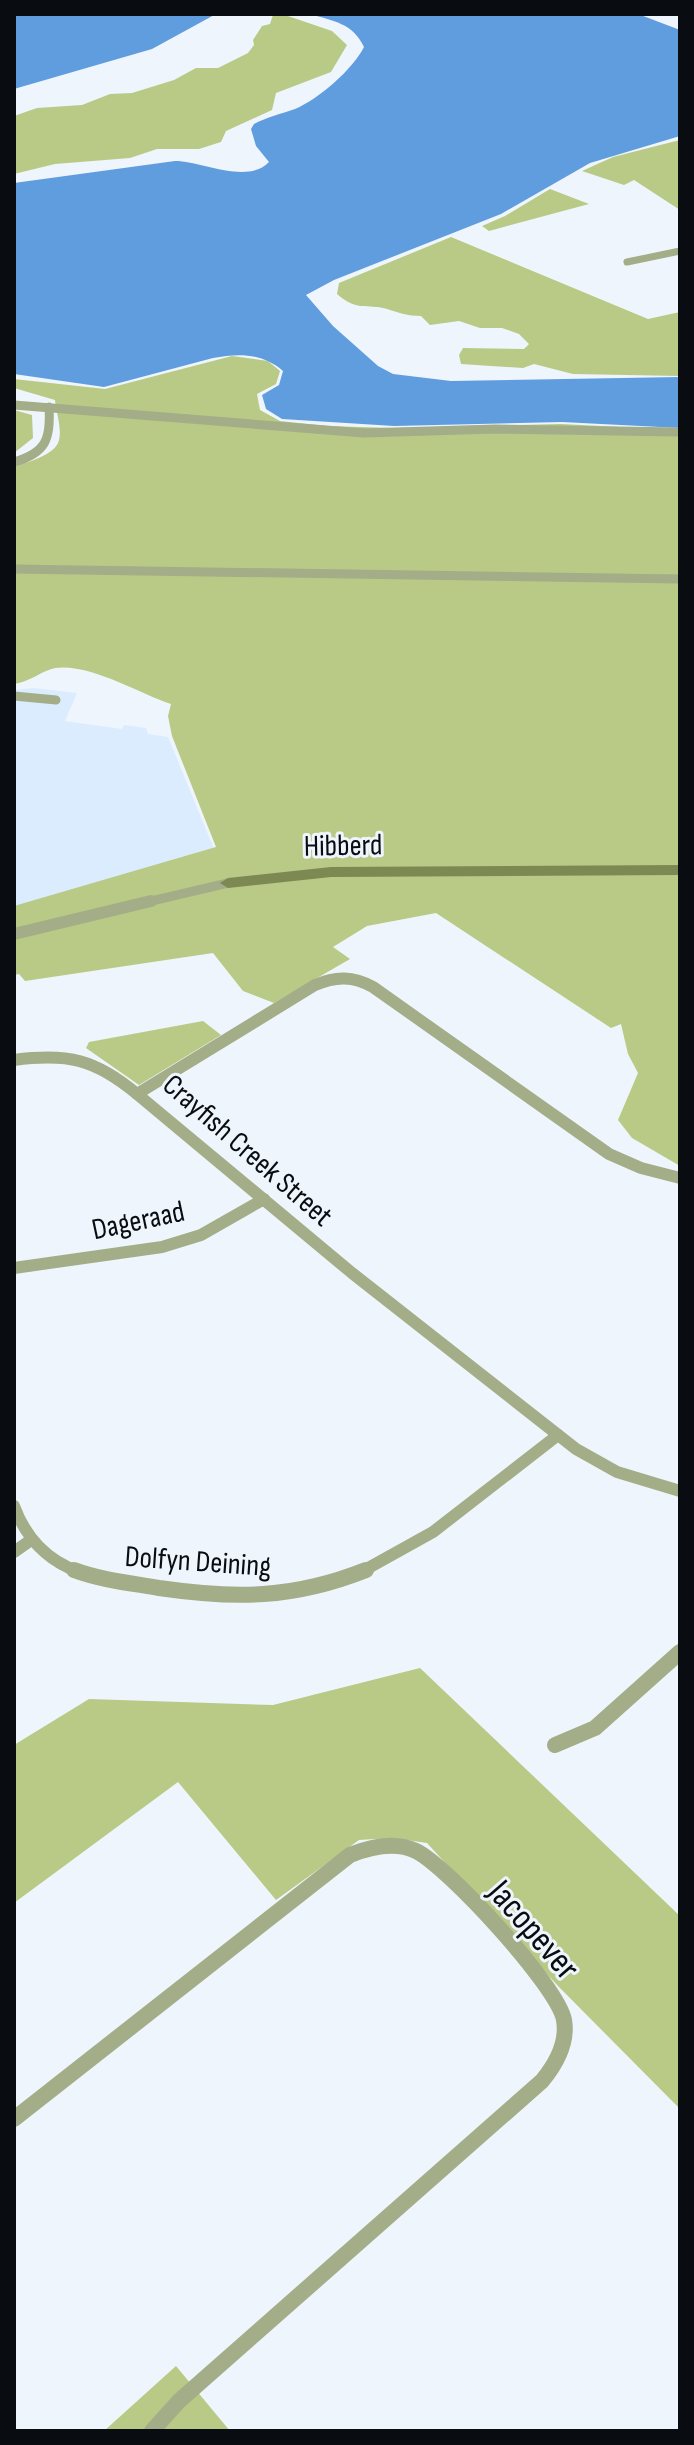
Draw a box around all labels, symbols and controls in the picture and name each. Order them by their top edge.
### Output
street label: Hibberd [303,827,383,865]
street label: Crayfish Creek Street [155,1067,340,1234]
street label: Dageraad [89,1194,188,1248]
street label: Dolfyn Deining [124,1539,272,1585]
street label: Jacopever [478,1871,588,1989]

